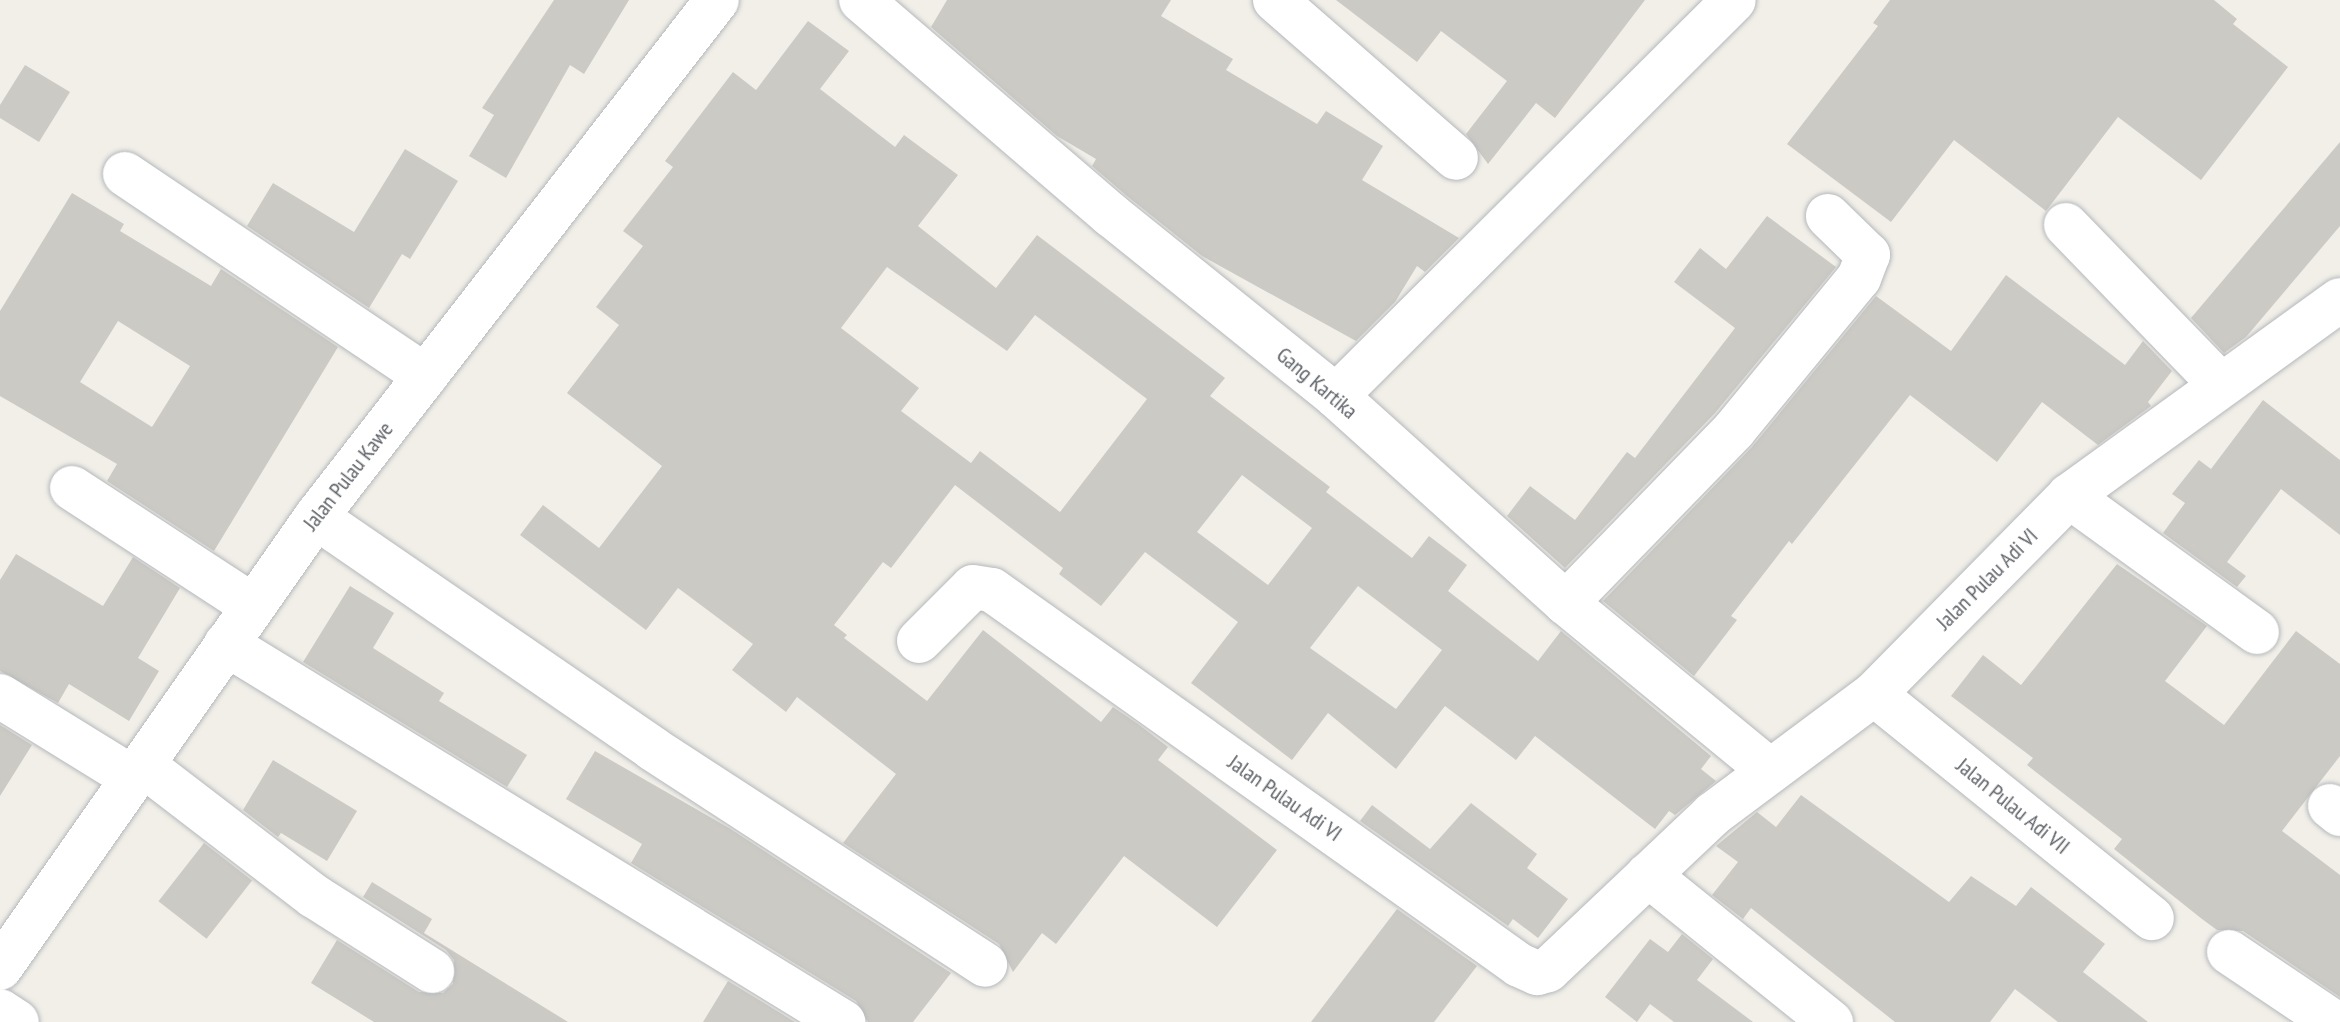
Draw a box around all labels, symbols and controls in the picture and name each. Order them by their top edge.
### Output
street label: Gang Kartika [1271,342,1363,424]
street label: Jalan Pulau Kawe [297,416,399,536]
street label: Jalan Pulau Adi VI [1930,522,2044,636]
street label: Jalan Pulau Adi VI [1223,749,1347,847]
street label: Jalan Pulau Adi VII [1951,752,2075,860]

